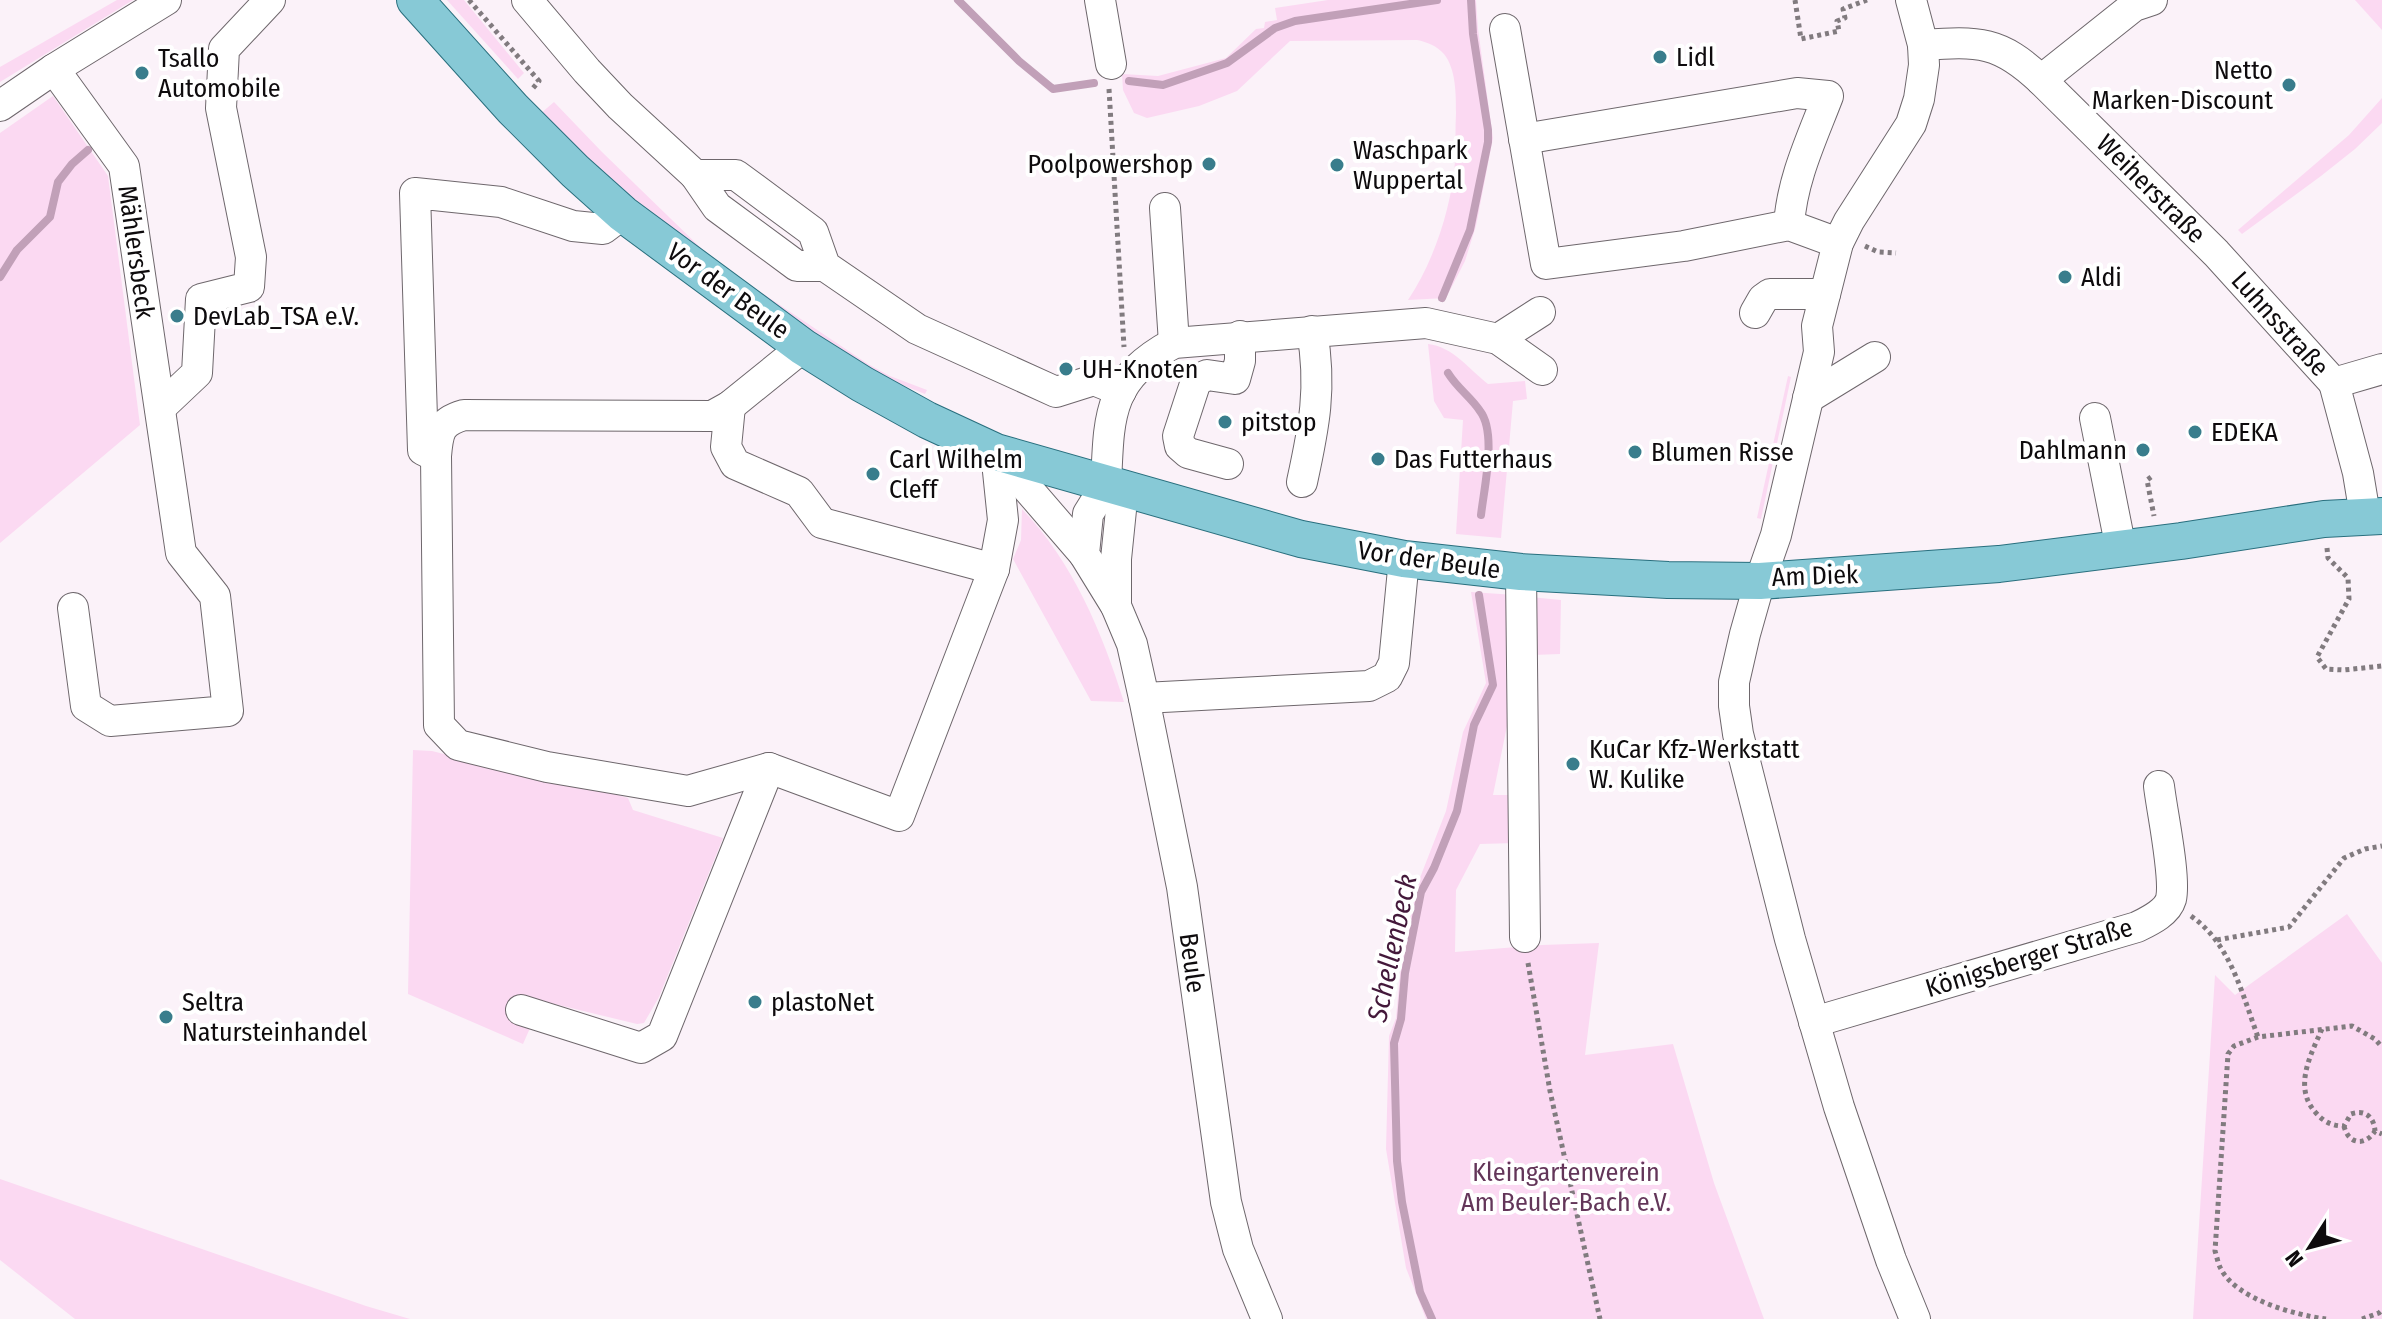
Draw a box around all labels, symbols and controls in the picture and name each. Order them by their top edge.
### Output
place label: Lidl [1676,42,1715,73]
place label: Tsallo Automobile [158,43,281,104]
marker: Lidl [1651,48,1669,66]
place label: Netto Marken-Discount [2092,55,2273,116]
marker: Tsallo Automobile [133,64,151,82]
marker: Netto Marken-Discount [2280,76,2298,94]
street label: Weiherstraße [2090,128,2212,250]
place label: Waschpark Wuppertal [1353,135,1469,196]
place label: Poolpowershop [1028,149,1193,180]
marker: Poolpowershop [1200,155,1218,173]
marker: Waschpark Wuppertal [1328,156,1346,174]
street label: Mählersbeck [111,183,161,321]
street label: Vor der Beule [661,236,795,346]
place label: Aldi [2081,262,2122,293]
street label: Luhnsstraße [2225,265,2335,383]
marker: Aldi [2056,268,2074,286]
place label: DevLab_TSA e.V. [193,301,359,332]
marker: DevLab_TSA e.V. [168,307,186,325]
place label: UH-Knoten [1082,354,1198,385]
marker: UH-Knoten [1057,360,1075,378]
place label: pitstop [1241,407,1317,438]
marker: pitstop [1216,413,1234,431]
place label: EDEKA [2211,417,2278,448]
marker: EDEKA [2186,423,2204,441]
place label: Dahlmann [2019,435,2127,466]
place label: Blumen Risse [1651,437,1794,468]
marker: Dahlmann [2134,441,2152,459]
marker: Blumen Risse [1626,443,1644,461]
place label: Carl Wilhelm Cleff [889,444,1023,505]
place label: Das Futterhaus [1394,444,1552,475]
marker: Das Futterhaus [1369,450,1387,468]
marker: Carl Wilhelm Cleff [864,465,882,483]
street label: Vor der Beule [1356,535,1502,585]
street label: Am Diek [1771,559,1860,593]
place label: KuCar Kfz-Werkstatt W. Kulike [1589,734,1800,795]
marker: KuCar Kfz-Werkstatt W. Kulike [1564,755,1582,773]
water label: Schellenbeck [1360,871,1424,1026]
street label: Königsberger Straße [1922,912,2136,1004]
street label: Beule [1172,931,1212,995]
place label: Seltra Natursteinhandel [182,987,368,1048]
place label: plastoNet [771,987,875,1018]
marker: plastoNet [746,993,764,1011]
marker: Seltra Natursteinhandel [157,1008,175,1026]
park label: Kleingartenverein Am Beuler-Bach e.V. [1461,1157,1671,1218]
north arrow [2270,1207,2350,1287]
text: N [2279,1245,2309,1272]

